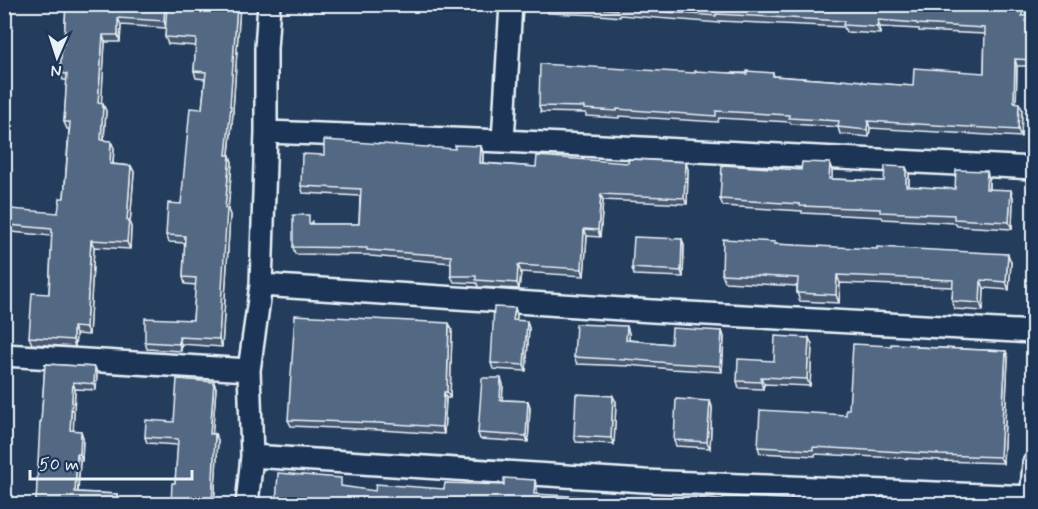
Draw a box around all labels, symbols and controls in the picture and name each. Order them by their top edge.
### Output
north arrow [27,27,87,87]
text: N [50,60,62,81]
scale bar [30,443,192,481]
text: 50 m [39,453,79,477]

